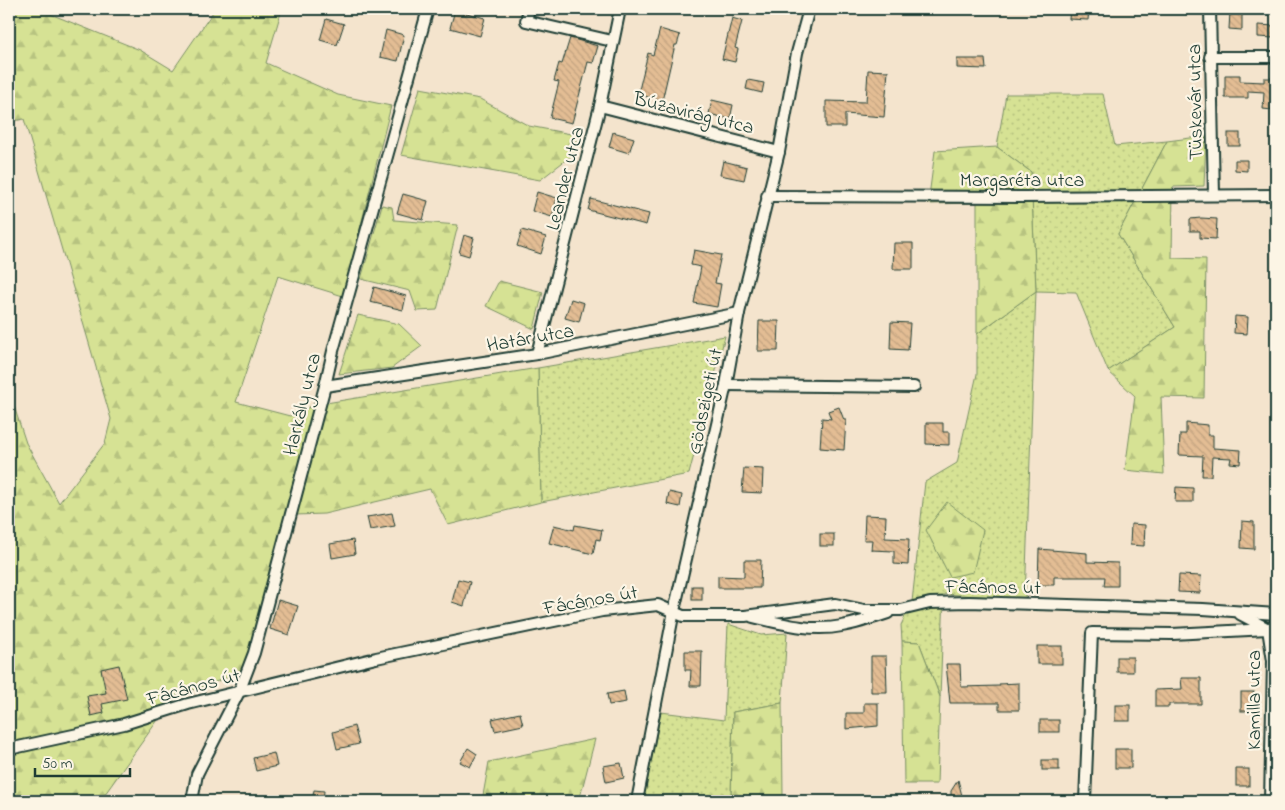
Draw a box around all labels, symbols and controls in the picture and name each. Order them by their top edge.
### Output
street label: Tüskevár utca [1181,44,1212,160]
street label: Búzavirág utca [629,85,757,144]
street label: Leander utca [540,124,593,234]
street label: Margaréta utca [960,167,1084,197]
street label: Határ utca [484,318,576,361]
street label: Gödszigeti út [681,346,733,457]
street label: Harkály utca [277,350,330,459]
street label: Fácános út [944,573,1041,604]
street label: Fácános út [540,579,640,624]
street label: Kamilla utca [1241,650,1270,750]
street label: Fácános út [143,662,244,715]
scale bar [35,745,130,777]
text: 50 m [42,753,73,775]

